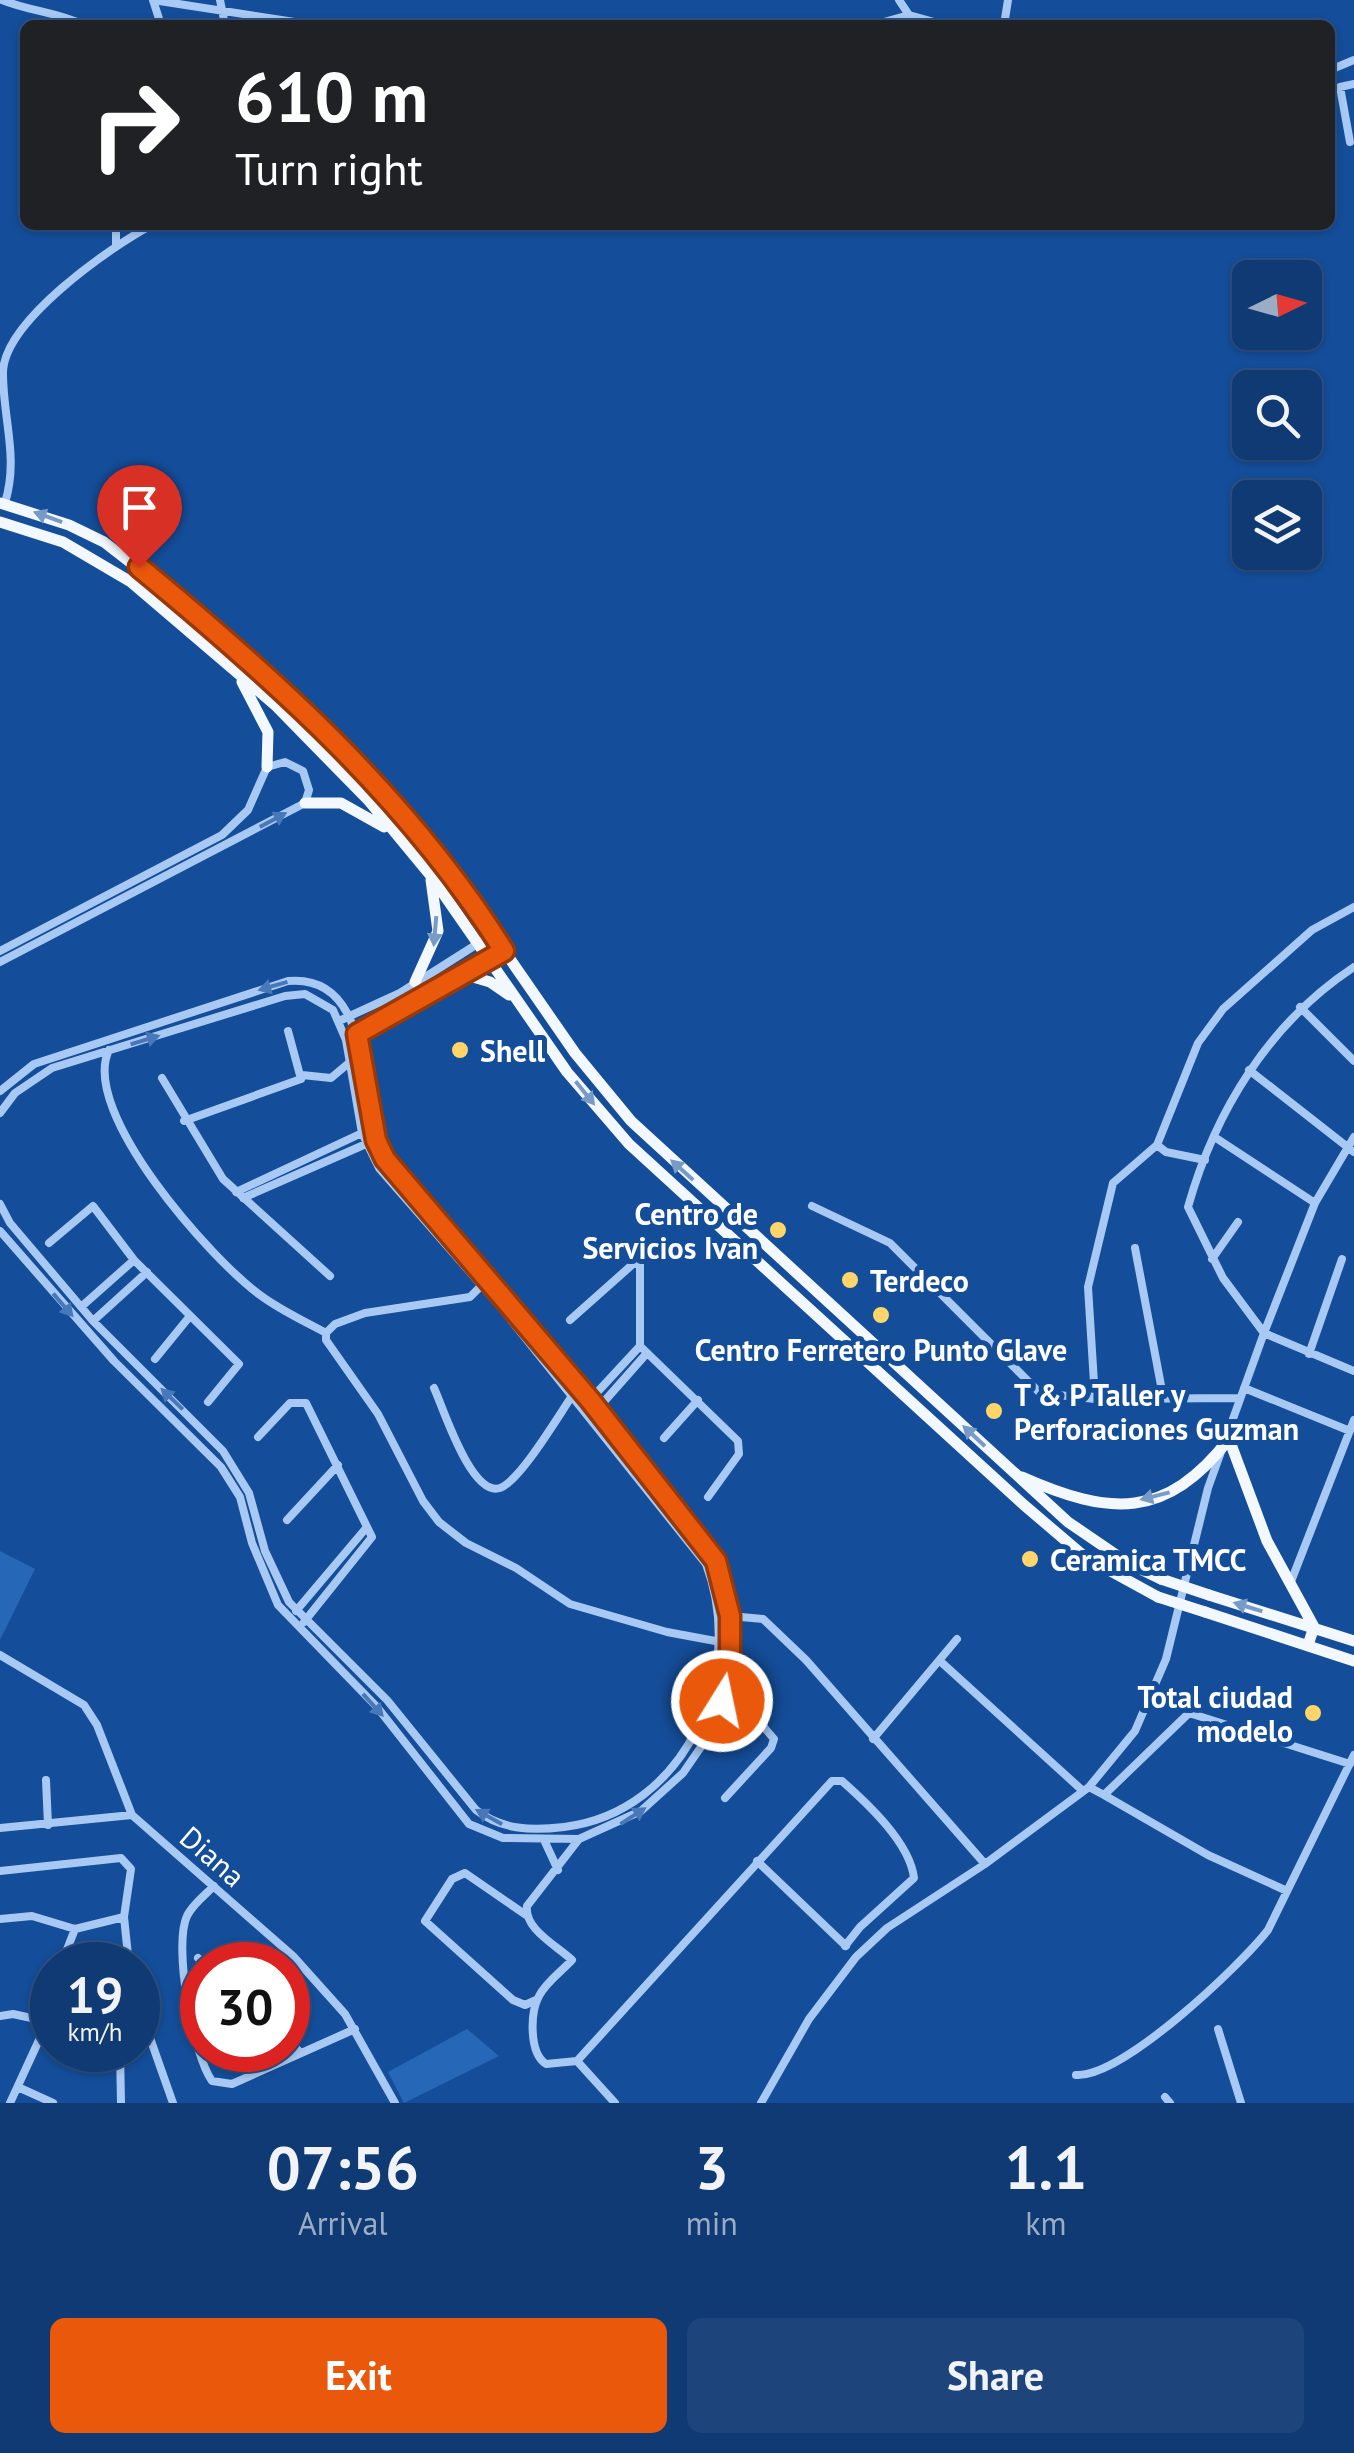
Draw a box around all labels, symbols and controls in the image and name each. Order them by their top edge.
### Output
text: 610 m [235,51,428,141]
icon: right [70,60,200,190]
text: Turn right [235,139,423,197]
north arrow [1232,260,1322,350]
map controls [1232,260,1322,570]
button: search [1232,370,1322,460]
pin [97,465,182,568]
icon: arrive [112,480,167,535]
button: layers [1232,480,1322,570]
one-way arrow [32,509,62,524]
one-way arrow [258,812,287,829]
one-way arrow [427,916,443,947]
one-way arrow [257,978,288,994]
one-way arrow [130,1031,160,1046]
place label: Shell [480,1031,545,1070]
marker: Shell [449,1039,471,1061]
one-way arrow [573,1081,595,1106]
one-way arrow [670,1159,695,1181]
place label: Centro de Servicios Ivan [582,1194,758,1267]
marker: Centro de Servicios Ivan [767,1219,789,1241]
place label: Terdeco [870,1261,969,1300]
marker: Terdeco [839,1269,861,1291]
one-way arrow [52,1292,74,1317]
marker: Centro Ferretero Punto Glave [870,1304,892,1326]
place label: Centro Ferretero Punto Glave [695,1330,1067,1369]
place label: T & P Taller y Perforaciones Guzman [1014,1375,1299,1448]
one-way arrow [160,1388,184,1411]
marker: T & P Taller y Perforaciones Guzman [983,1400,1005,1422]
one-way arrow [962,1425,986,1448]
one-way arrow [1139,1489,1170,1505]
place label: Ceramica TMCC [1050,1540,1247,1579]
marker: Ceramica TMCC [1019,1548,1041,1570]
one-way arrow [1233,1599,1263,1614]
position arrow [670,1649,774,1753]
place label: Total ciudad modelo [1138,1677,1293,1750]
one-way arrow [362,1692,384,1717]
marker: Total ciudad modelo [1302,1702,1324,1724]
one-way arrow [619,1807,646,1825]
one-way arrow [475,1808,503,1826]
street label: Diana [172,1817,254,1895]
speed limit sign: 30 [180,1942,310,2072]
text: 19 [67,1962,123,2027]
text: km/h [68,2016,122,2048]
text: 07:56 [267,2128,419,2206]
text: 3 [695,2128,729,2206]
text: 1.1 [1004,2128,1087,2206]
text: Arrival [298,2202,388,2244]
text: min [686,2202,738,2244]
text: km [1025,2202,1067,2244]
button: Exit [50,2318,667,2433]
button: Share [687,2318,1304,2433]

